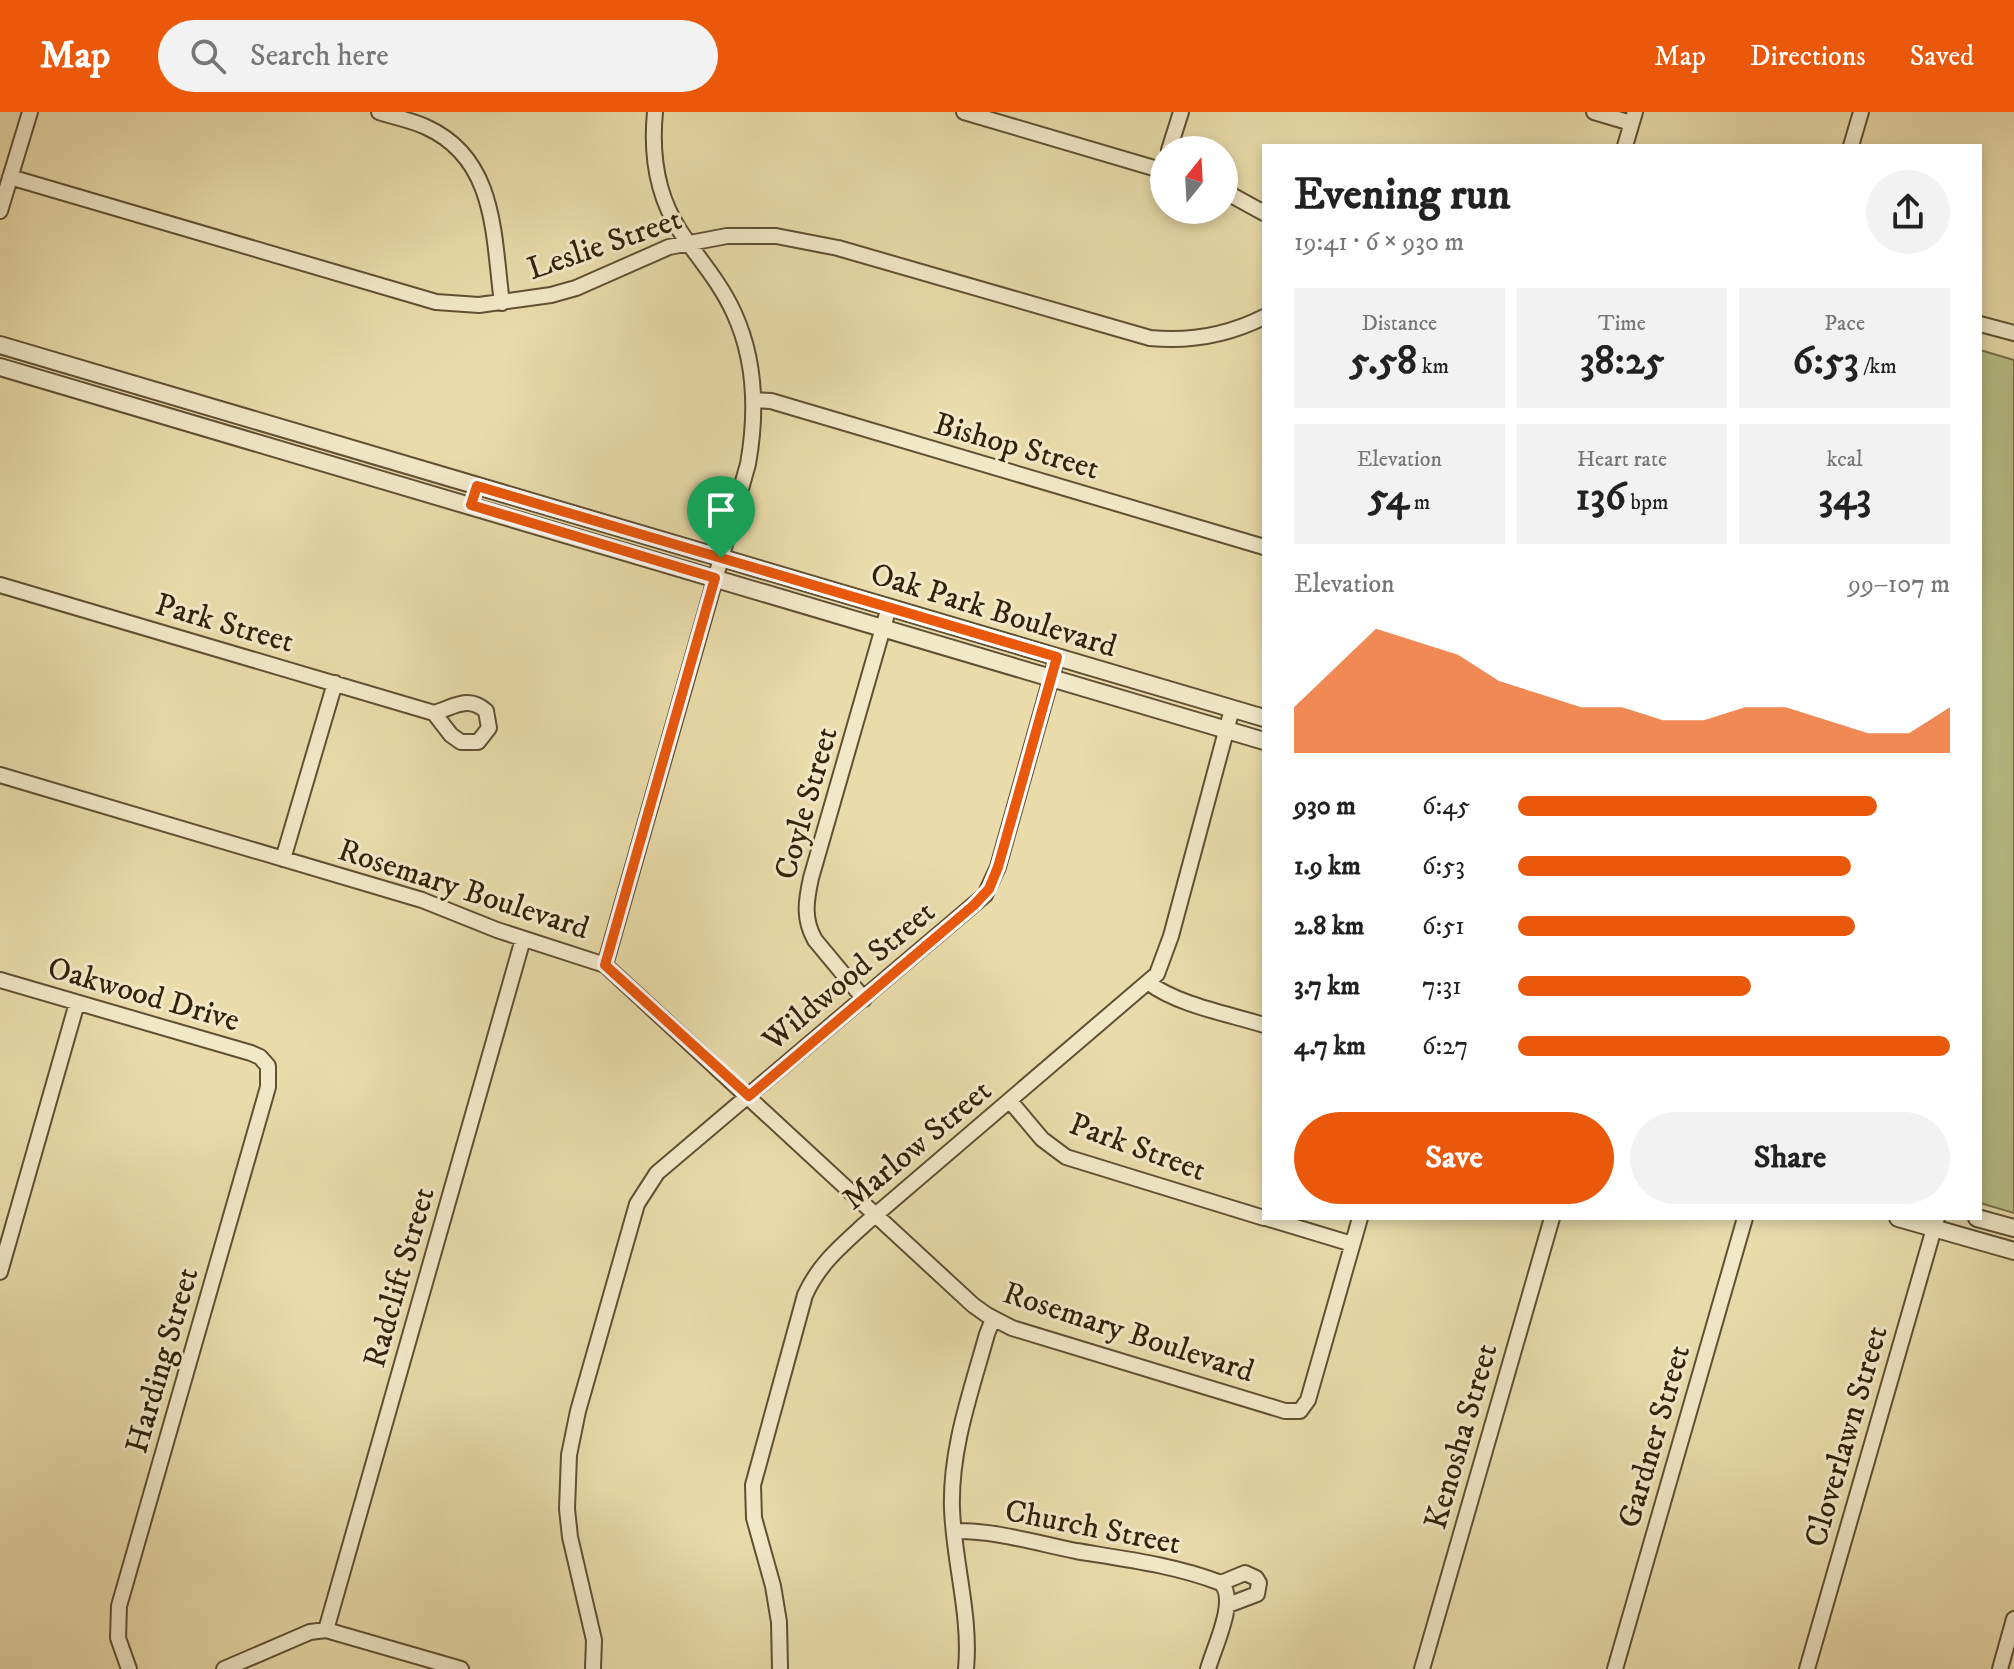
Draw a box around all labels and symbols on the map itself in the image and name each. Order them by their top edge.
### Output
north arrow [1150,136,1238,224]
street label: Leslie Street [522,200,687,290]
street label: Bishop Street [929,404,1104,490]
pin [687,476,755,558]
street label: Oak Park Boulevard [866,554,1121,667]
street label: Park Street [151,585,298,663]
street label: Coyle Street [766,723,848,884]
street label: Rosemary Boulevard [333,830,594,949]
street label: Wildwood Street [754,893,944,1061]
street label: Oakwood Drive [43,948,244,1041]
street label: Marlow Street [834,1072,1000,1220]
street label: Park Street [1064,1105,1211,1191]
street label: Radclift Street [355,1183,445,1372]
street label: Harding Street [117,1263,209,1458]
street label: Rosemary Boulevard [998,1273,1259,1392]
street label: Cloverlawn Street [1796,1321,1898,1552]
street label: Kenosha Street [1416,1339,1507,1534]
street label: Gardner Street [1610,1341,1700,1532]
street label: Church Street [1001,1491,1184,1565]

